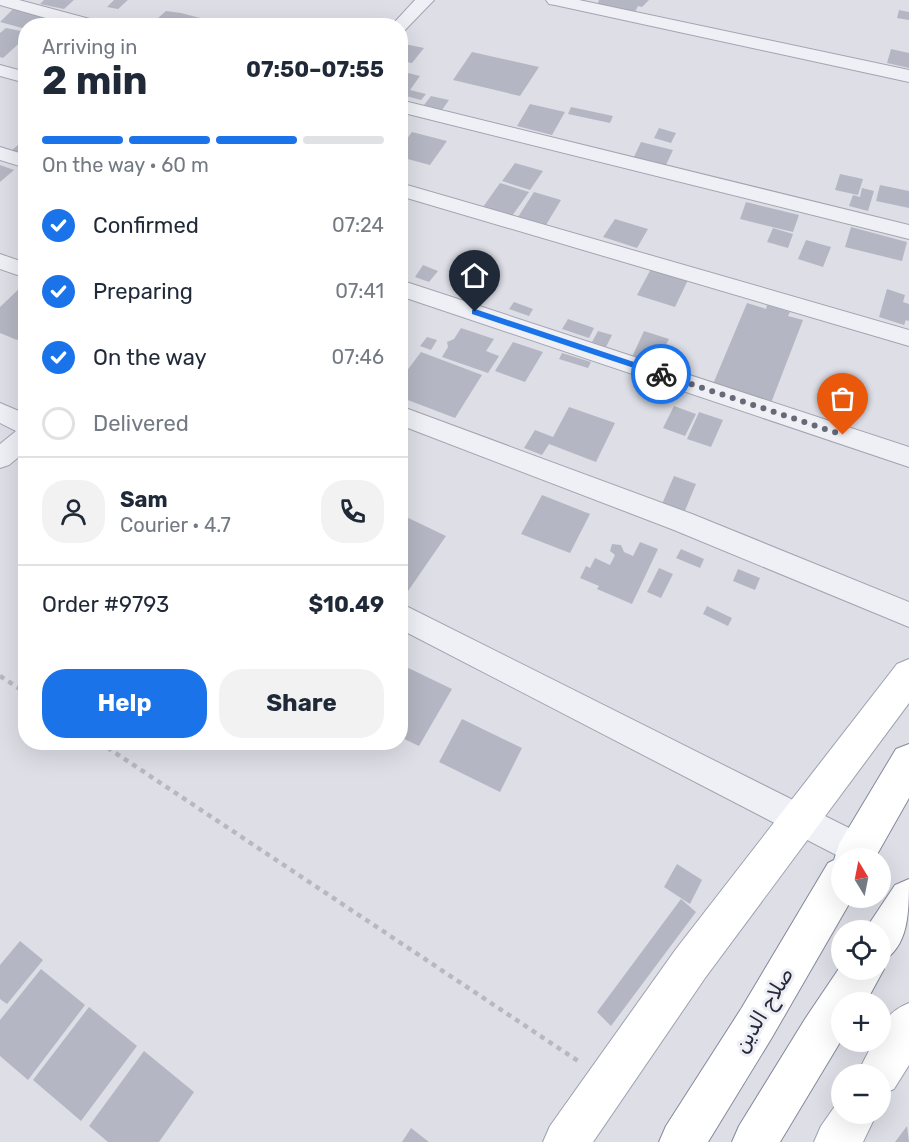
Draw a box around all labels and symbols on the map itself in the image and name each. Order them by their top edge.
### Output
pin [449,250,500,312]
courier [631,344,691,404]
pin [817,373,868,435]
north arrow [831,848,891,908]
street label: صلاح الدين [728,963,800,1058]

